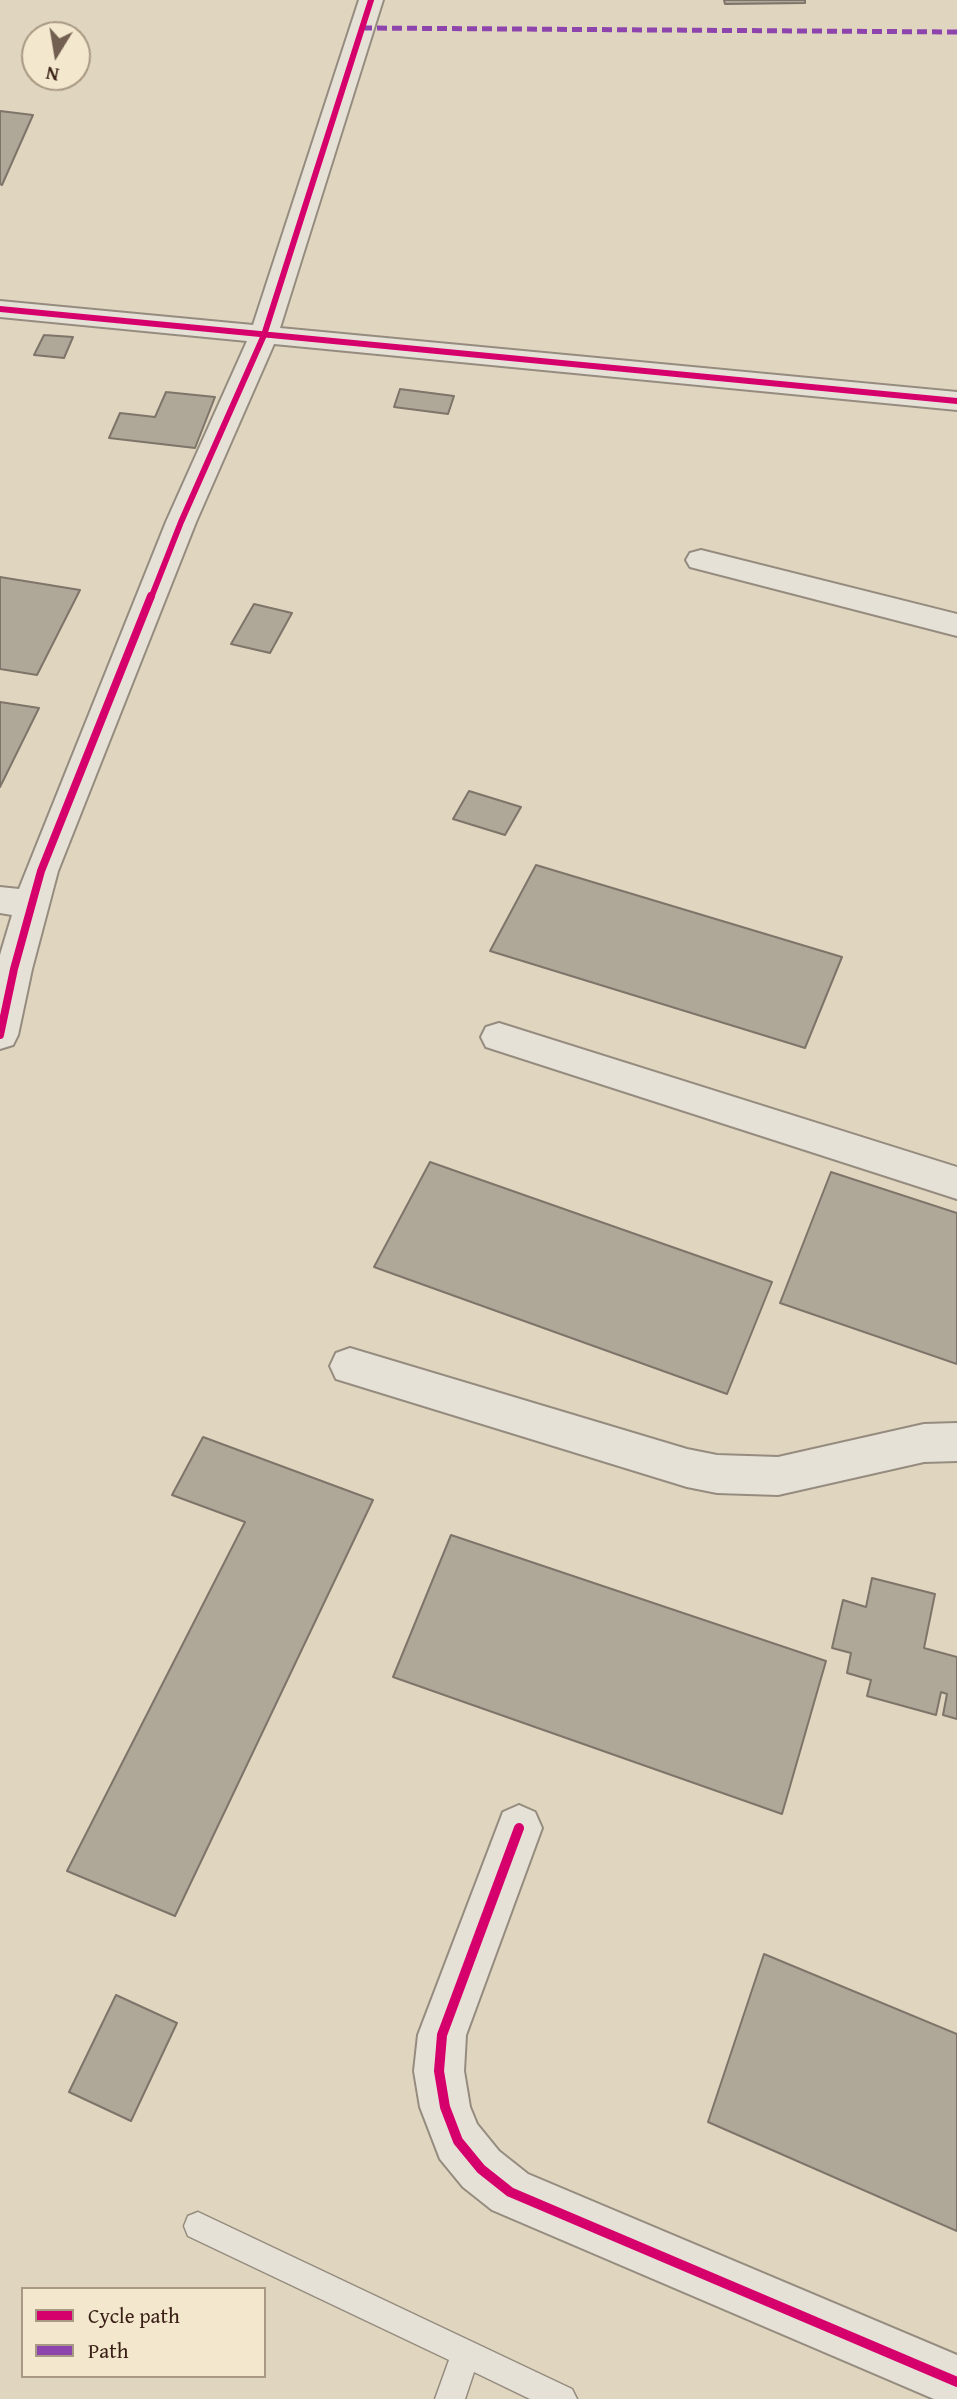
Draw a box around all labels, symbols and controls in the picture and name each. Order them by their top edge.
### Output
north arrow [21,21,91,91]
text: N [43,60,61,90]
legend [21,2287,266,2378]
text: Cycle path [88,2300,180,2331]
text: Path [88,2335,128,2366]

